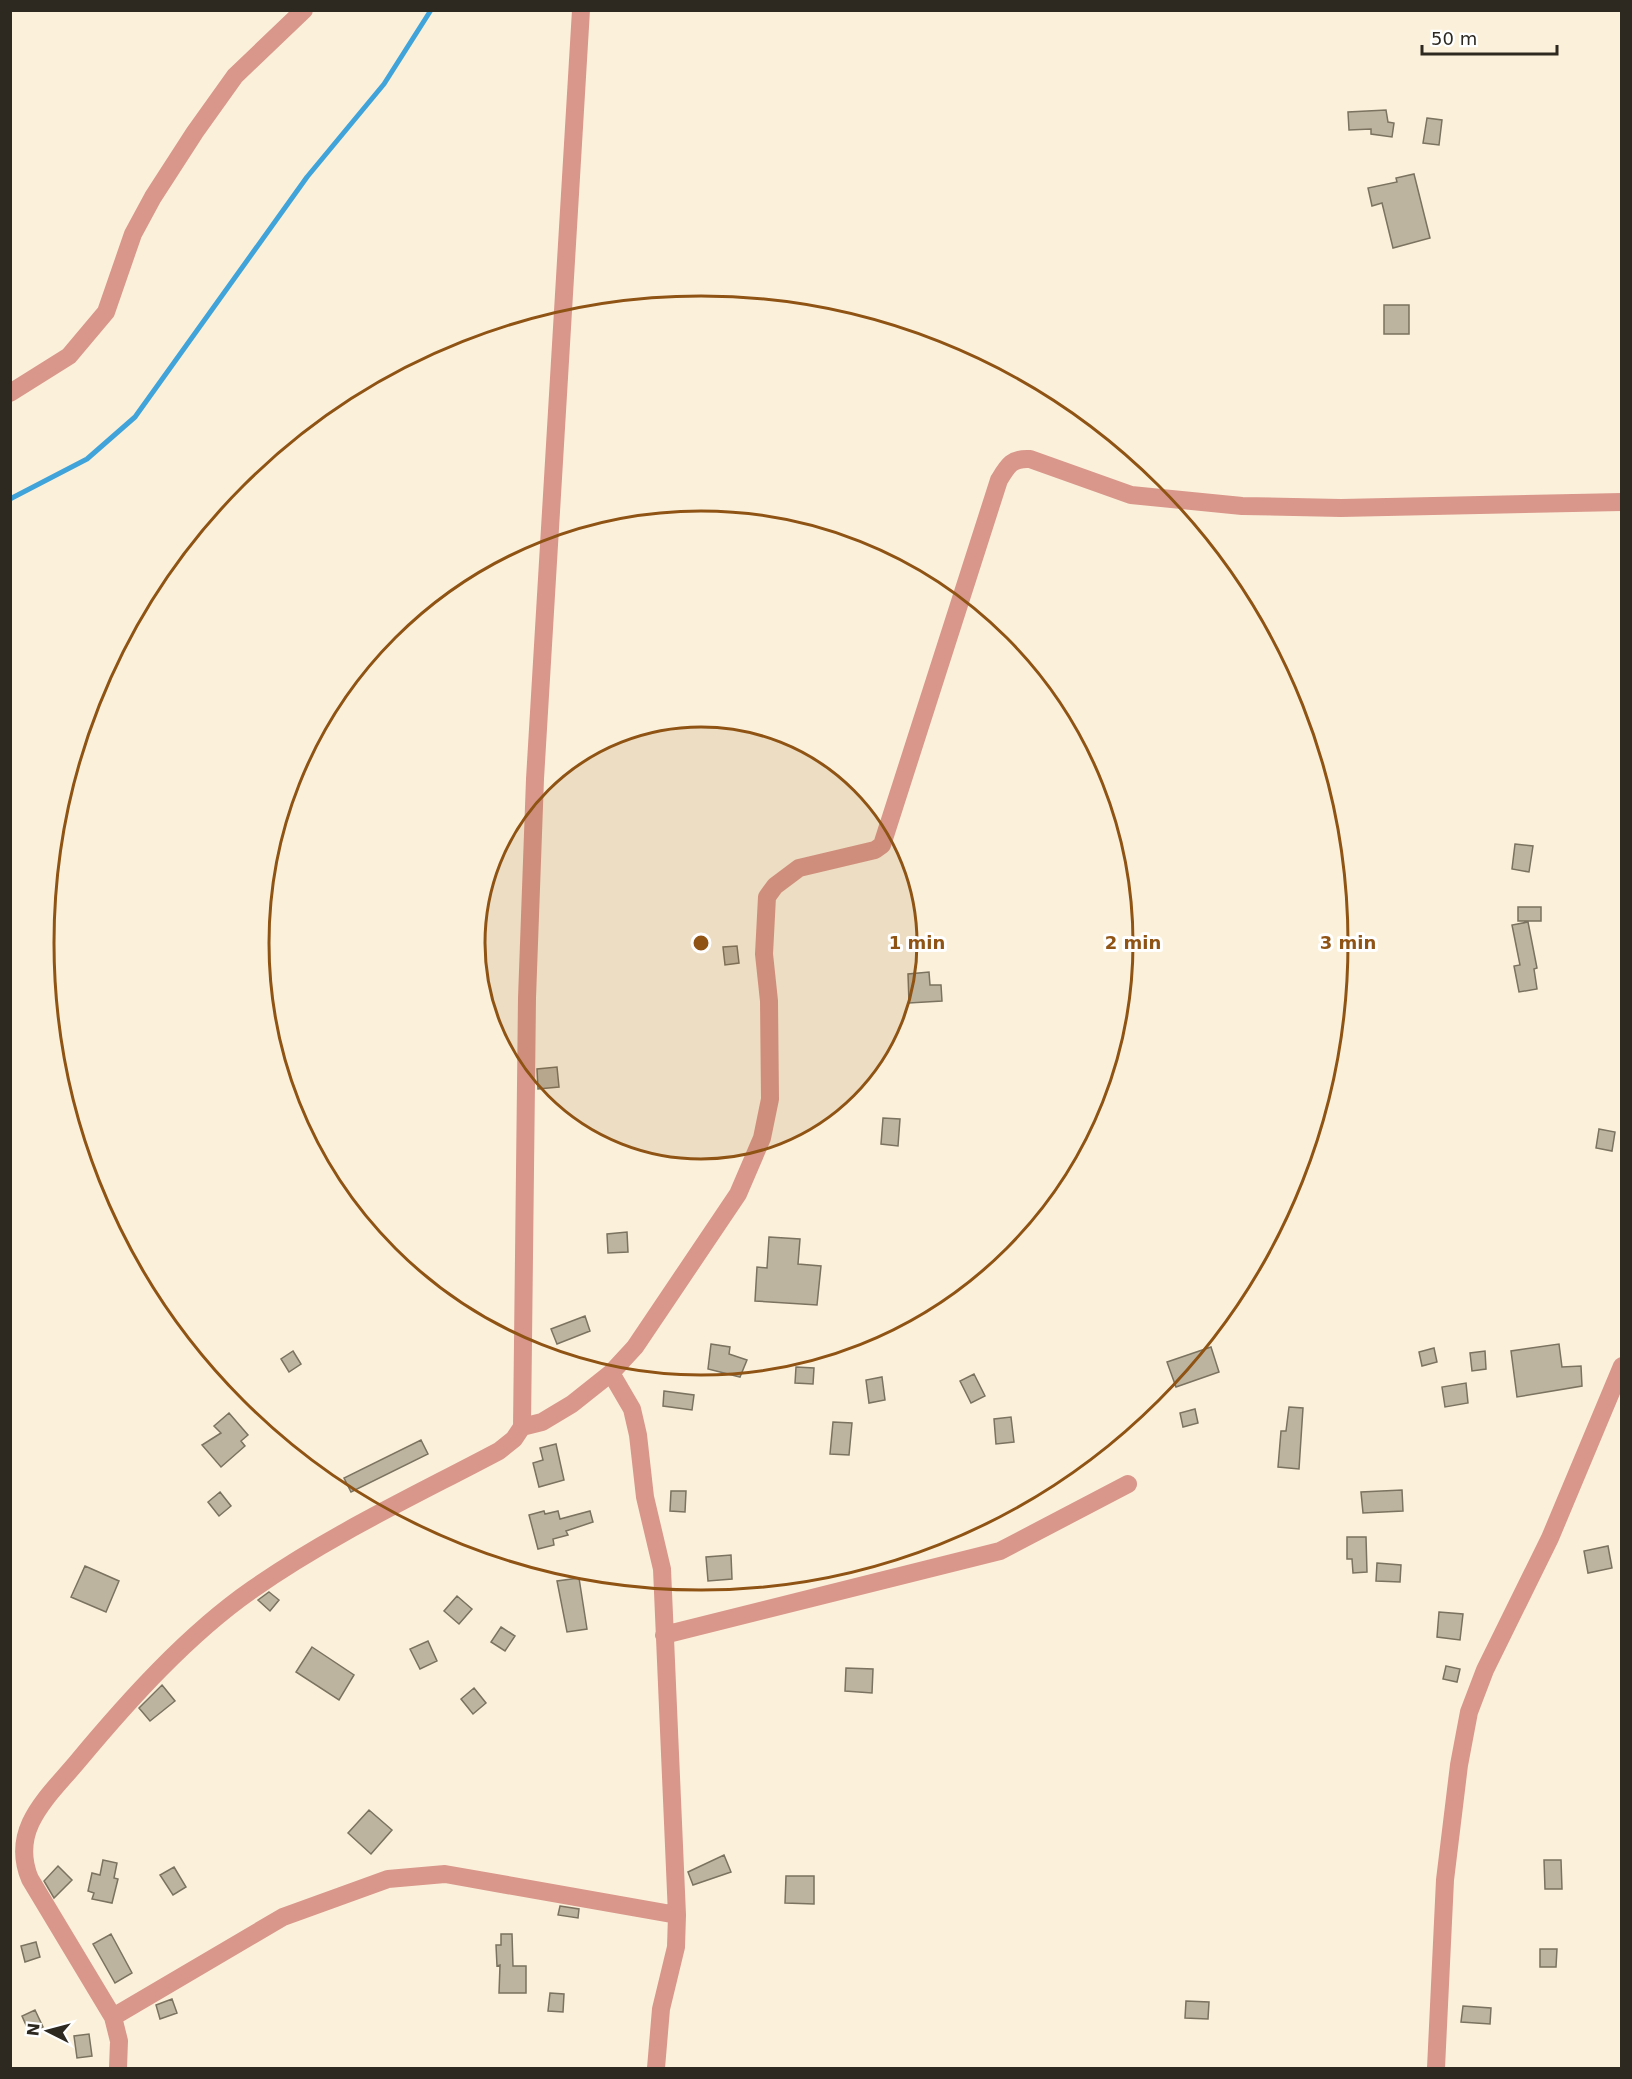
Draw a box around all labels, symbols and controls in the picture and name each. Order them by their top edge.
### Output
scale bar [1422,18,1557,56]
text: 50 m [1431,28,1477,49]
text: 1 min [889,932,945,953]
text: 2 min [1105,932,1161,953]
text: 3 min [1320,932,1376,953]
centre of rings [691,933,711,953]
north arrow [18,2001,78,2061]
text: N [23,2022,44,2037]

